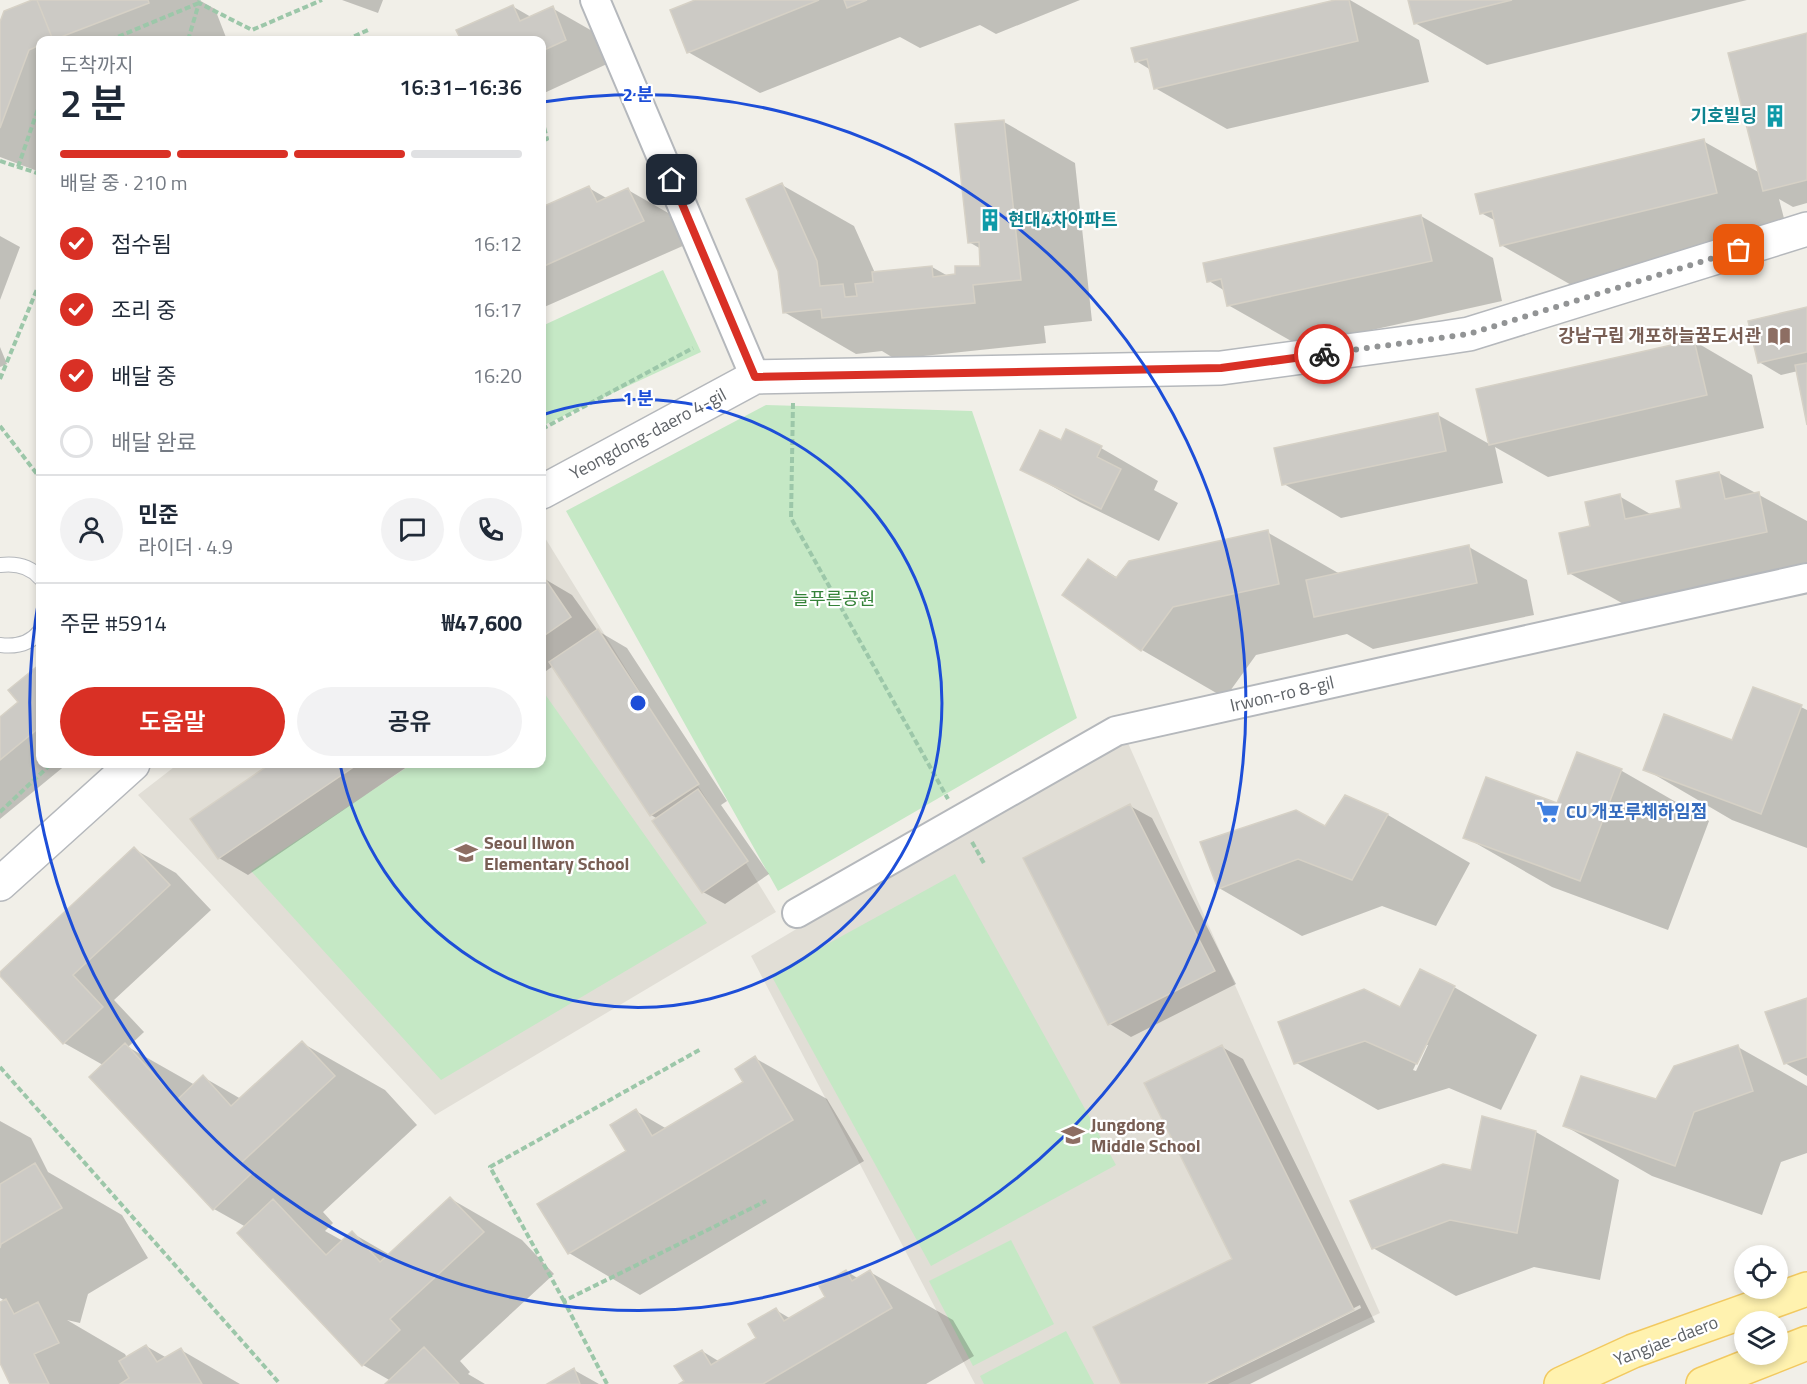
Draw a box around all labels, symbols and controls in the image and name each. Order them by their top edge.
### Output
text: 도착까지 [60,49,134,80]
text: 16:31–16:36 [399,70,522,104]
text: 2 분 [60,73,126,132]
text: 2 분 [623,81,654,108]
place label: 기호빌딩 [1691,102,1757,129]
building icon: 기호빌딩 [1762,103,1788,129]
pin [646,154,697,205]
icon: home [655,163,688,196]
text: 배달 중 · 210 m [60,167,187,198]
place label: 현대4차아파트 [1008,206,1117,233]
building icon: 현대4차아파트 [977,207,1003,233]
pin [1713,224,1764,275]
icon: check [60,227,93,260]
text: 접수됨 [111,227,172,261]
text: 16:12 [473,228,522,259]
icon: bag [1722,233,1755,266]
icon: check [60,293,93,326]
text: 조리 중 [111,293,177,327]
text: 16:17 [473,294,522,325]
place label: 강남구립 개포하늘꿈도서관 [1558,322,1761,349]
library icon: 강남구립 개포하늘꿈도서관 [1766,323,1792,349]
courier [1294,324,1354,384]
icon: bike [1308,338,1341,371]
icon: check [60,359,93,392]
text: 배달 중 [111,359,177,393]
text: 16:20 [473,360,522,391]
street label: Yeongdong-daero 4-gil [565,381,731,486]
text: 1 분 [623,385,654,412]
text: 배달 완료 [111,425,197,459]
text: 민준 [138,497,178,531]
button: person [60,498,123,561]
button: chat [381,498,444,561]
button: phone [459,498,522,561]
text: 라이더 · 4.9 [138,531,233,562]
park label: 늘푸른공원 [793,585,875,612]
text: 주문 #5914 [60,606,167,640]
text: ₩47,600 [442,606,522,640]
street label: Irwon-ro 8-gil [1227,668,1337,719]
button: 도움말 [60,687,285,756]
button: 공유 [297,687,522,756]
centre of rings [628,693,648,713]
place label: CU 개포루체하임점 [1566,798,1707,825]
supermarket icon: CU 개포루체하임점 [1535,799,1561,825]
place label: Seoul Ilwon Elementary School [484,829,629,877]
school or university icon: Seoul Ilwon Elementary School [453,840,479,866]
place label: Jungdong Middle School [1091,1111,1201,1159]
school or university icon: Jungdong Middle School [1060,1122,1086,1148]
map controls [1734,1245,1788,1365]
button: locate [1734,1245,1788,1299]
street label: Yangjae-daero [1610,1308,1722,1373]
button: layers [1734,1311,1788,1365]

